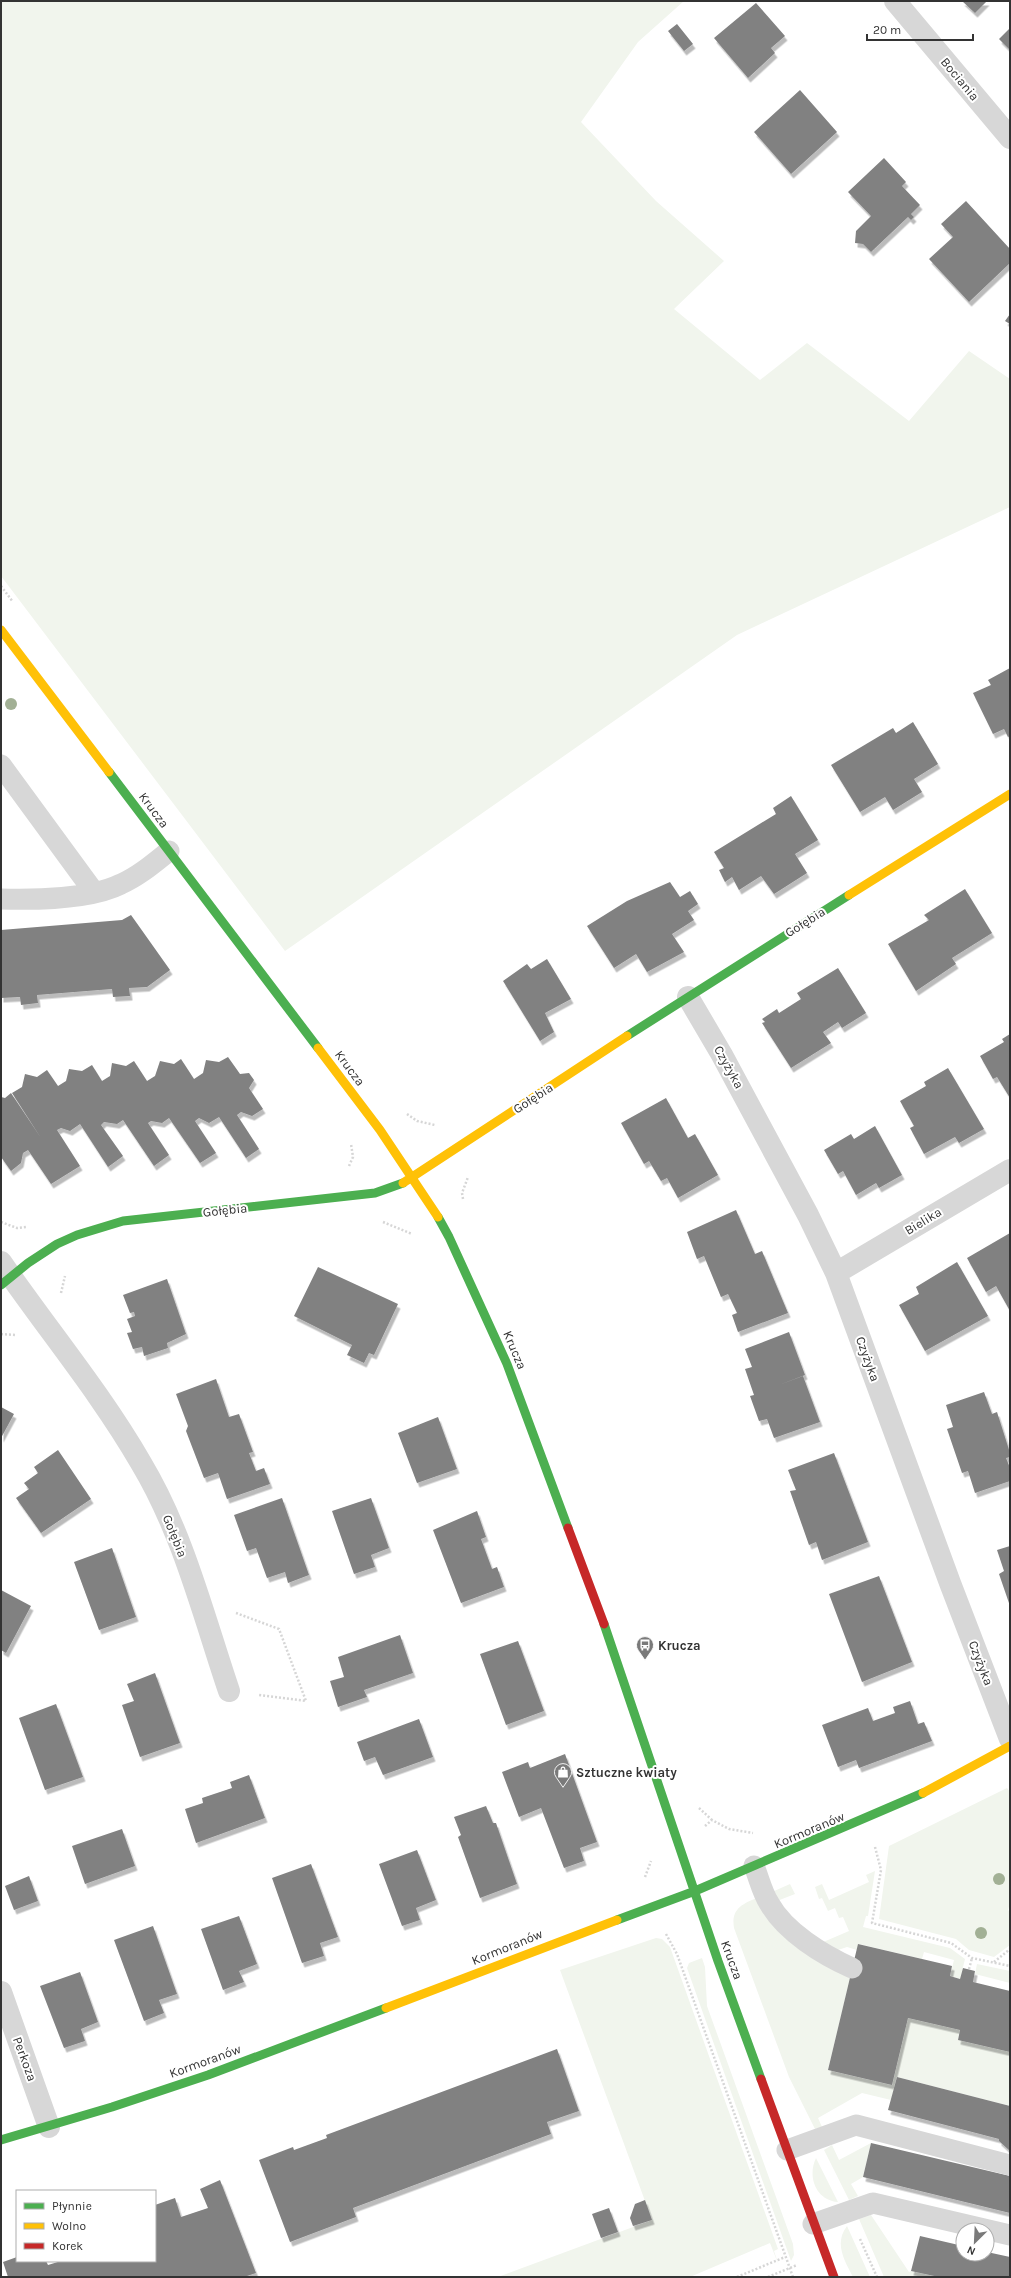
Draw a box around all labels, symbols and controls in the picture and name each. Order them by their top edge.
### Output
scale bar [867,16,973,42]
text: 20 m [873,23,901,37]
street label: Bociania [938,54,982,104]
street label: Krucza [136,789,172,831]
street label: Gołębia [782,904,828,940]
street label: Czyżyka [711,1043,747,1091]
street label: Krucza [332,1047,368,1089]
street label: Gołębia [510,1080,556,1116]
street label: Gołębia [202,1200,248,1220]
street label: Bielika [902,1204,944,1238]
street label: Krucza [500,1328,530,1372]
street label: Czyżyka [853,1334,883,1384]
street label: Gołębia [160,1513,190,1559]
bus stop icon: Krucza [635,1635,655,1660]
place label: Krucza [658,1638,701,1653]
street label: Czyżyka [966,1638,996,1688]
shop icon: Sztuczne kwiaty [553,1762,573,1787]
place label: Sztuczne kwiaty [576,1765,677,1780]
street label: Kormoranów [771,1808,847,1852]
street label: Kormoranów [469,1926,545,1968]
street label: Krucza [718,1938,746,1982]
street label: Perkoza [10,2035,40,2083]
street label: Kormoranów [167,2041,243,2081]
legend [16,2190,156,2262]
text: Płynnie [52,2199,92,2213]
text: Wolno [52,2219,86,2233]
north arrow [955,2222,995,2262]
text: Korek [52,2239,83,2253]
text: N [965,2243,977,2258]

